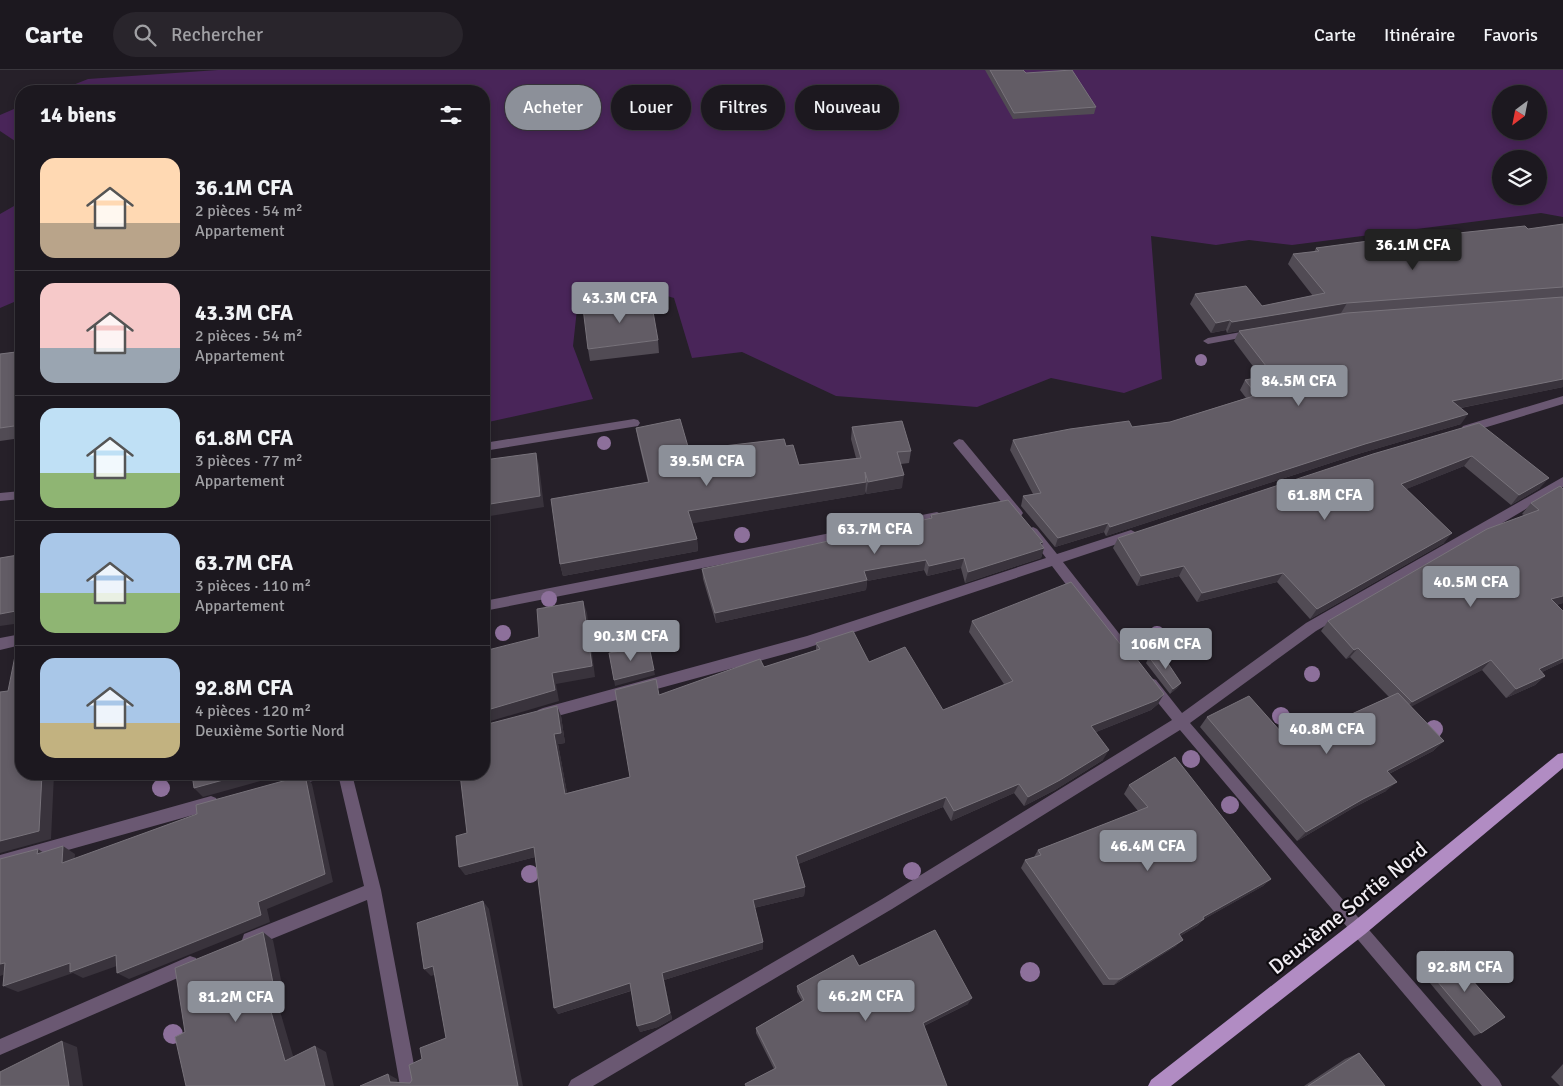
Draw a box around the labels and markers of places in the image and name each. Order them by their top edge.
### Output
pin: 36.1M CFA [1356,228,1470,271]
pin: 43.3M CFA [563,282,677,324]
pin: 84.5M CFA [1242,364,1356,407]
pin: 39.5M CFA [650,444,764,487]
pin: 61.8M CFA [1268,478,1382,521]
pin: 63.7M CFA [818,512,932,555]
pin: 40.5M CFA [1414,566,1528,608]
pin: 90.3M CFA [574,620,688,662]
pin: 106M CFA [1114,628,1218,670]
pin: 40.8M CFA [1270,712,1384,755]
pin: 46.4M CFA [1091,830,1205,872]
pin: 92.8M CFA [1408,950,1522,993]
pin: 81.2M CFA [179,980,293,1023]
pin: 46.2M CFA [809,980,923,1022]

